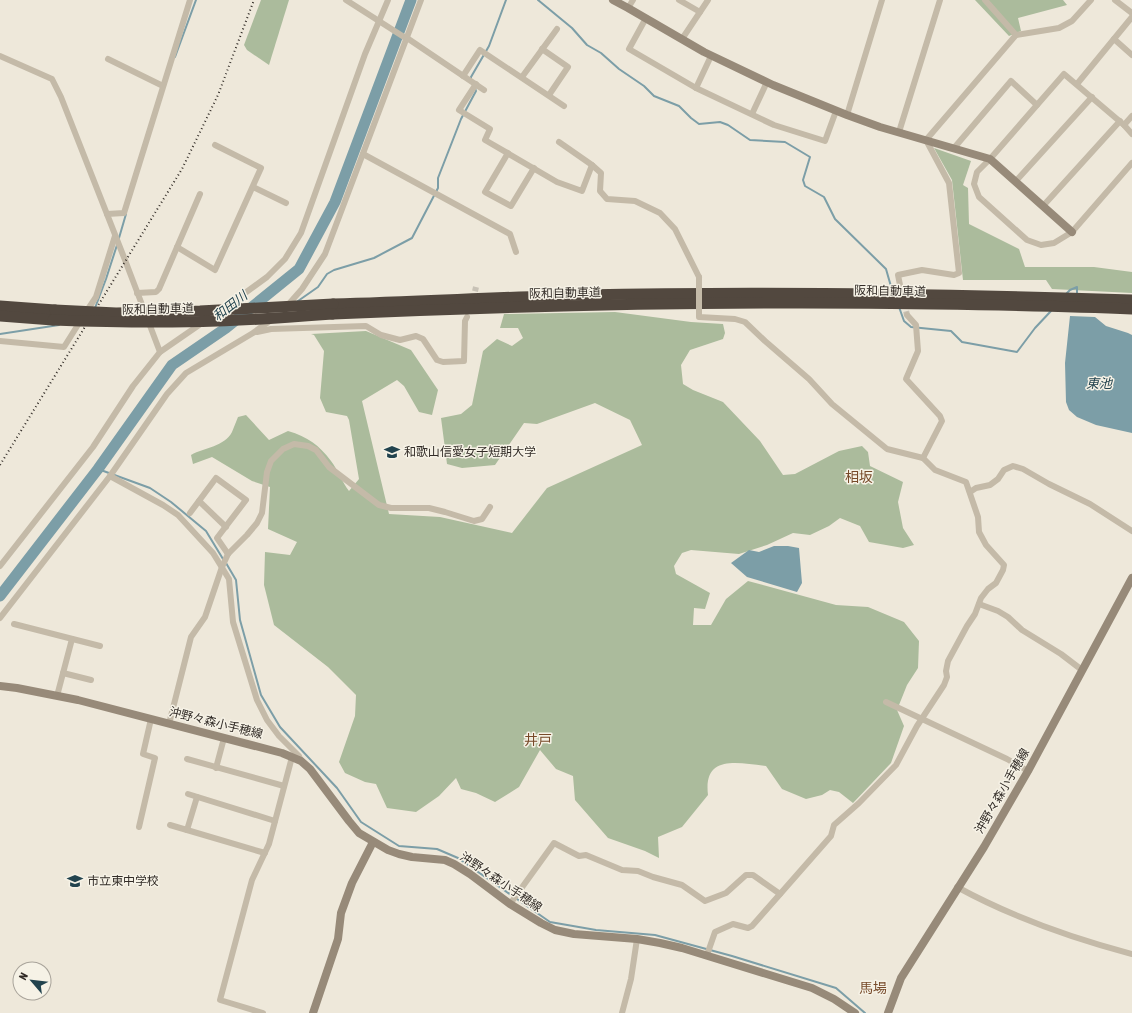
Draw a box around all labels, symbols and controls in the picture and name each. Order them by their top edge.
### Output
street label: 阪和自動車道 [854,283,926,299]
street label: 阪和自動車道 [529,285,601,301]
water label: 和田川 [210,287,252,324]
street label: 阪和自動車道 [122,301,194,317]
water label: 東池 [1086,376,1114,391]
school or university icon: 和歌山信愛女子短期大学 [383,443,401,461]
place label: 和歌山信愛女子短期大学 [404,445,536,459]
district label: 相坂 [845,469,873,485]
street label: 沖野々森小手穂線 [168,705,264,741]
district label: 井戸 [524,732,552,748]
street label: 沖野々森小手穂線 [972,746,1032,836]
street label: 沖野々森小手穂線 [457,849,545,915]
school or university icon: 市立東中学校 [66,872,84,890]
place label: 市立東中学校 [87,874,159,888]
north arrow [12,961,52,1001]
text: N [16,971,30,982]
district label: 馬場 [859,980,887,996]

